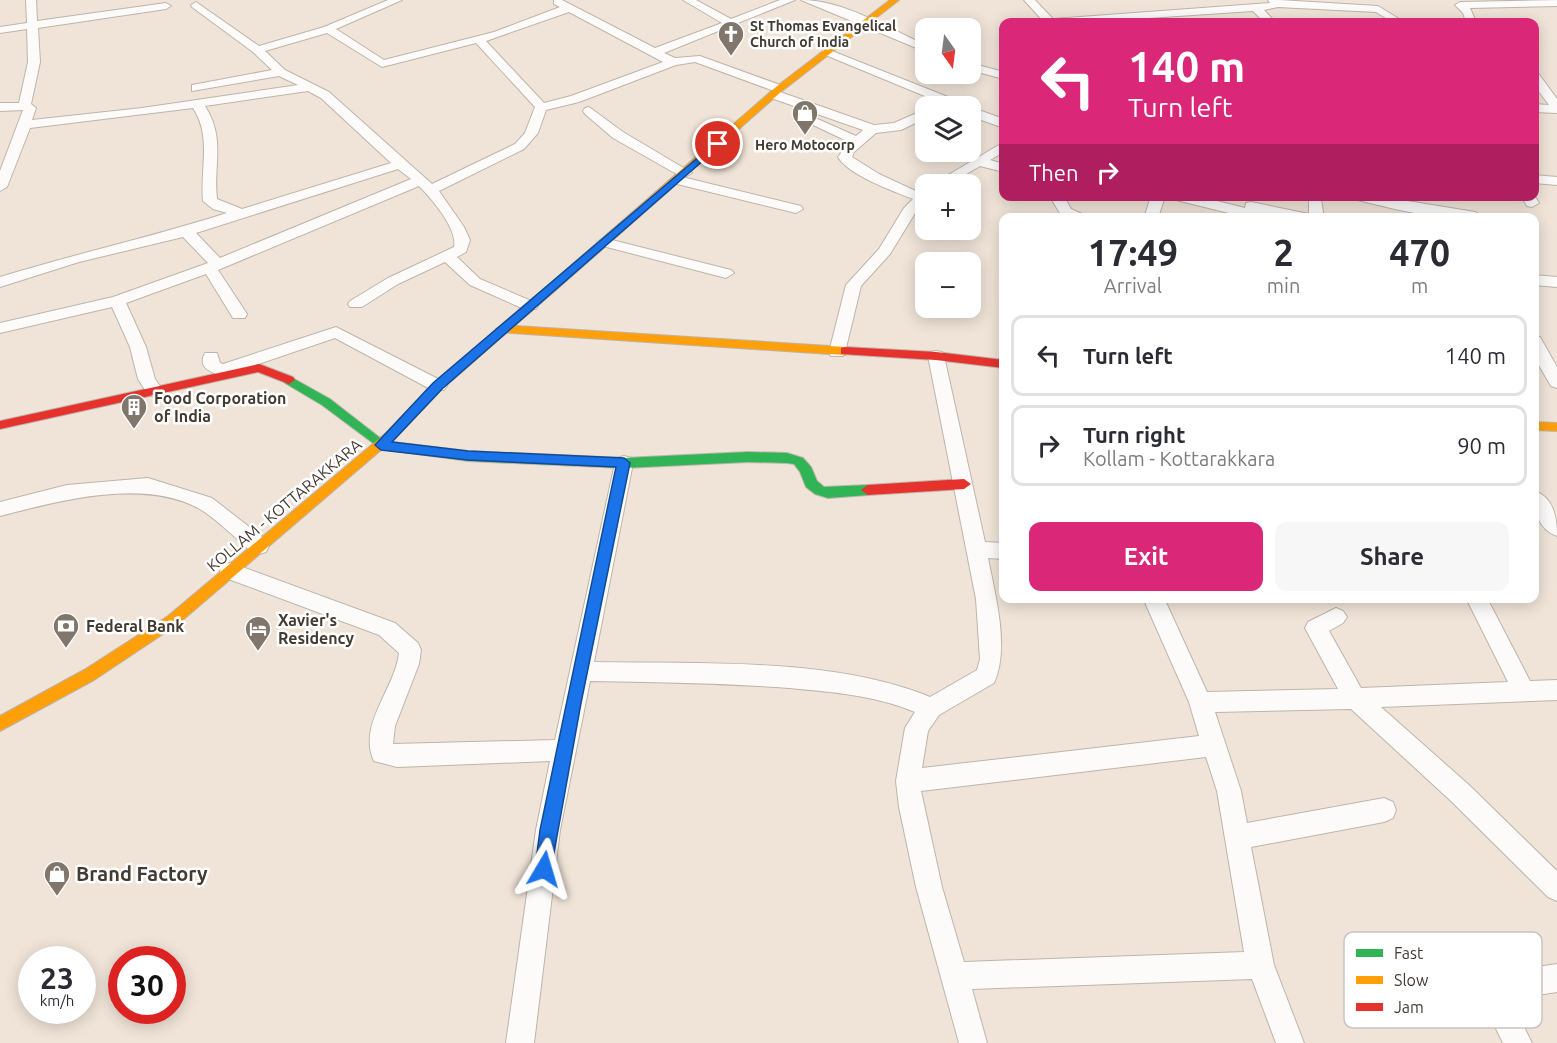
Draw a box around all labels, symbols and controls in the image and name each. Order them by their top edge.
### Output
place label: St Thomas Evangelical Church of India [750,18,896,50]
north arrow [915,18,981,84]
map controls [915,18,981,318]
church icon: St Thomas Evangelical Church of India [716,19,746,57]
icon: left [1029,42,1107,120]
text: 140 m [1128,43,1245,90]
text: Turn left [1128,92,1232,122]
button: layers [915,96,981,162]
shop icon: Hero Motocorp [790,98,820,136]
pin [692,118,743,169]
icon: arrive [701,127,734,160]
place label: Hero Motocorp [755,137,855,153]
icon: right [1091,156,1124,189]
text: Then [1029,160,1079,185]
button: + [915,174,981,240]
text: 17:49 [1088,232,1178,273]
text: 2 [1273,232,1294,273]
text: 470 [1389,232,1450,273]
button: − [915,252,981,318]
text: Arrival [1104,274,1162,297]
text: min [1267,274,1300,297]
text: m [1411,274,1428,297]
icon: left [1032,339,1065,372]
text: Turn left [1083,343,1173,368]
text: 140 m [1445,343,1506,368]
place label: Food Corporation of India [154,389,286,425]
building icon: Food Corporation of India [119,392,149,430]
text: Turn right [1083,422,1185,447]
icon: right [1032,429,1065,462]
text: 90 m [1457,433,1506,458]
street label: KOLLAM - KOTTARAKKARA [203,435,365,575]
text: Kollam - Kottarakkara [1083,447,1275,470]
button: Exit [1029,522,1263,591]
button: Share [1275,522,1509,591]
bank icon: Federal Bank [51,611,81,649]
place label: Xavier's Residency [278,611,355,647]
hotel icon: Xavier's Residency [243,614,273,652]
place label: Federal Bank [86,617,184,635]
position arrow [512,837,576,901]
shop icon: Brand Factory [42,859,72,897]
place label: Brand Factory [76,862,208,885]
legend [1344,932,1542,1028]
text: Fast [1394,944,1424,962]
speed limit sign: 30 [108,946,186,1024]
text: 23 [40,961,74,995]
text: Slow [1394,971,1429,989]
text: km/h [40,992,74,1009]
text: Jam [1394,998,1424,1016]

